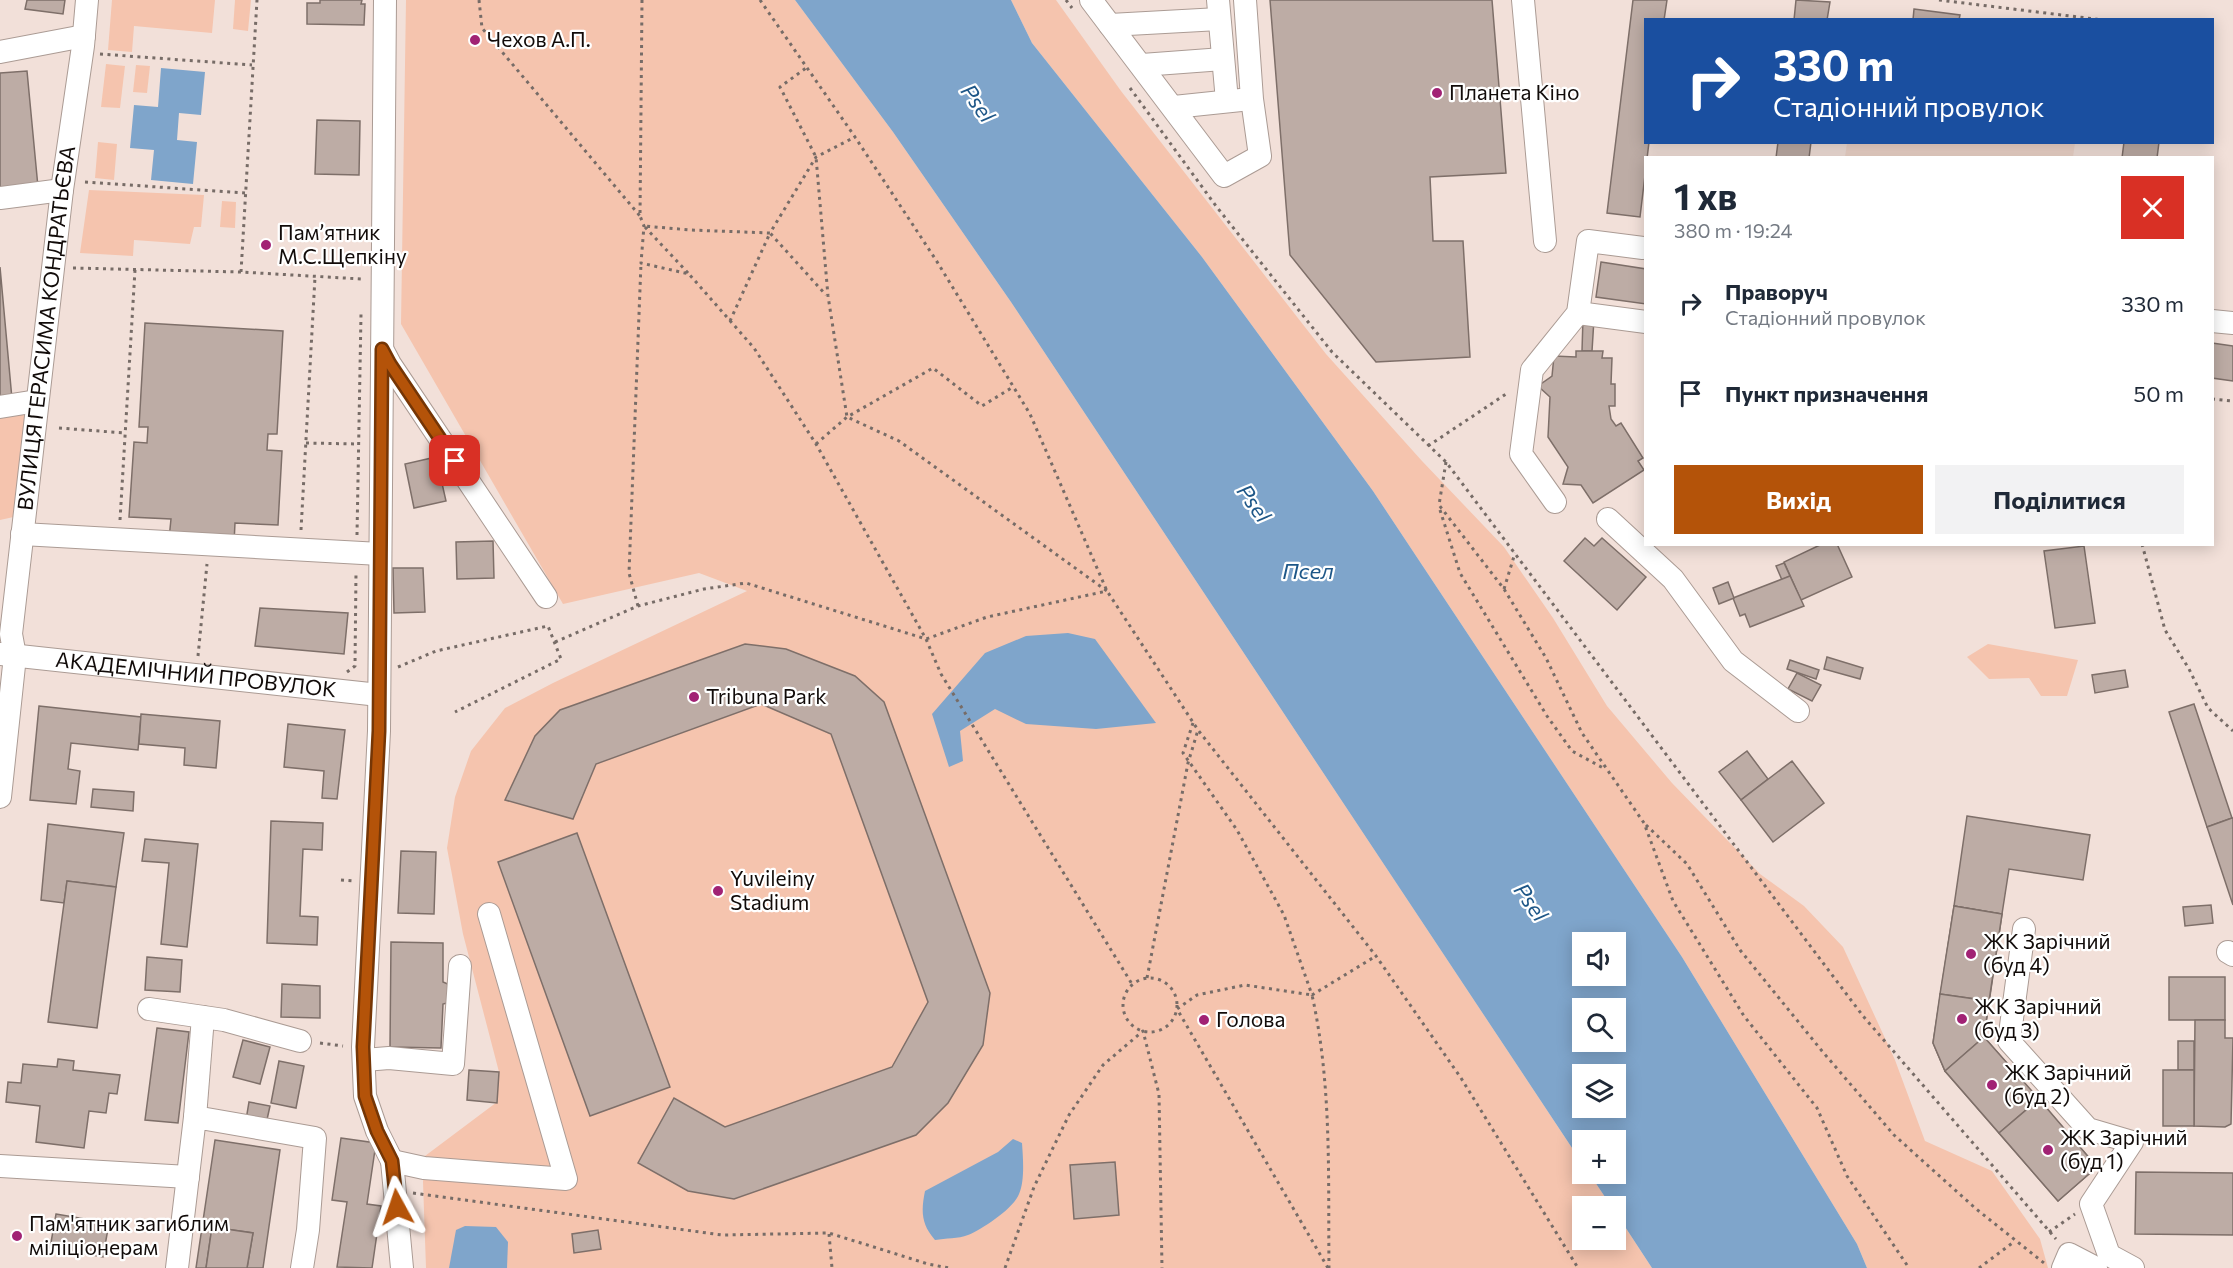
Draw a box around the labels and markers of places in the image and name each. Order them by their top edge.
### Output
place label: Чехов А.П. [487,26,591,51]
marker: Чехов А.П. [468,33,482,47]
place label: Планета Кіно [1449,79,1580,104]
marker: Планета Кіно [1430,86,1444,100]
place label: Пам’ятник М.С.Щепкіну [278,219,407,268]
marker: Пам’ятник М.С.Щепкіну [259,238,273,252]
pin [429,435,480,486]
place label: Tribuna Park [706,683,827,708]
marker: Tribuna Park [687,690,701,704]
place label: Yuvileiny Stadium [730,865,815,914]
marker: Yuvileiny Stadium [711,884,725,898]
place label: ЖК Зарічний (буд 4) [1983,928,2111,977]
marker: ЖК Зарічний (буд 4) [1964,947,1978,961]
place label: ЖК Зарічний (буд 3) [1974,993,2102,1042]
place label: Голова [1216,1006,1285,1031]
marker: ЖК Зарічний (буд 3) [1955,1012,1969,1026]
marker: Голова [1197,1013,1211,1027]
place label: ЖК Зарічний (буд 2) [2004,1059,2132,1108]
marker: ЖК Зарічний (буд 2) [1985,1078,1999,1092]
place label: ЖК Зарічний (буд 1) [2060,1124,2188,1173]
marker: ЖК Зарічний (буд 1) [2041,1143,2055,1157]
place label: Пам'ятник загиблим міліціонерам [29,1210,229,1259]
marker: Пам'ятник загиблим міліціонерам [10,1229,24,1243]

